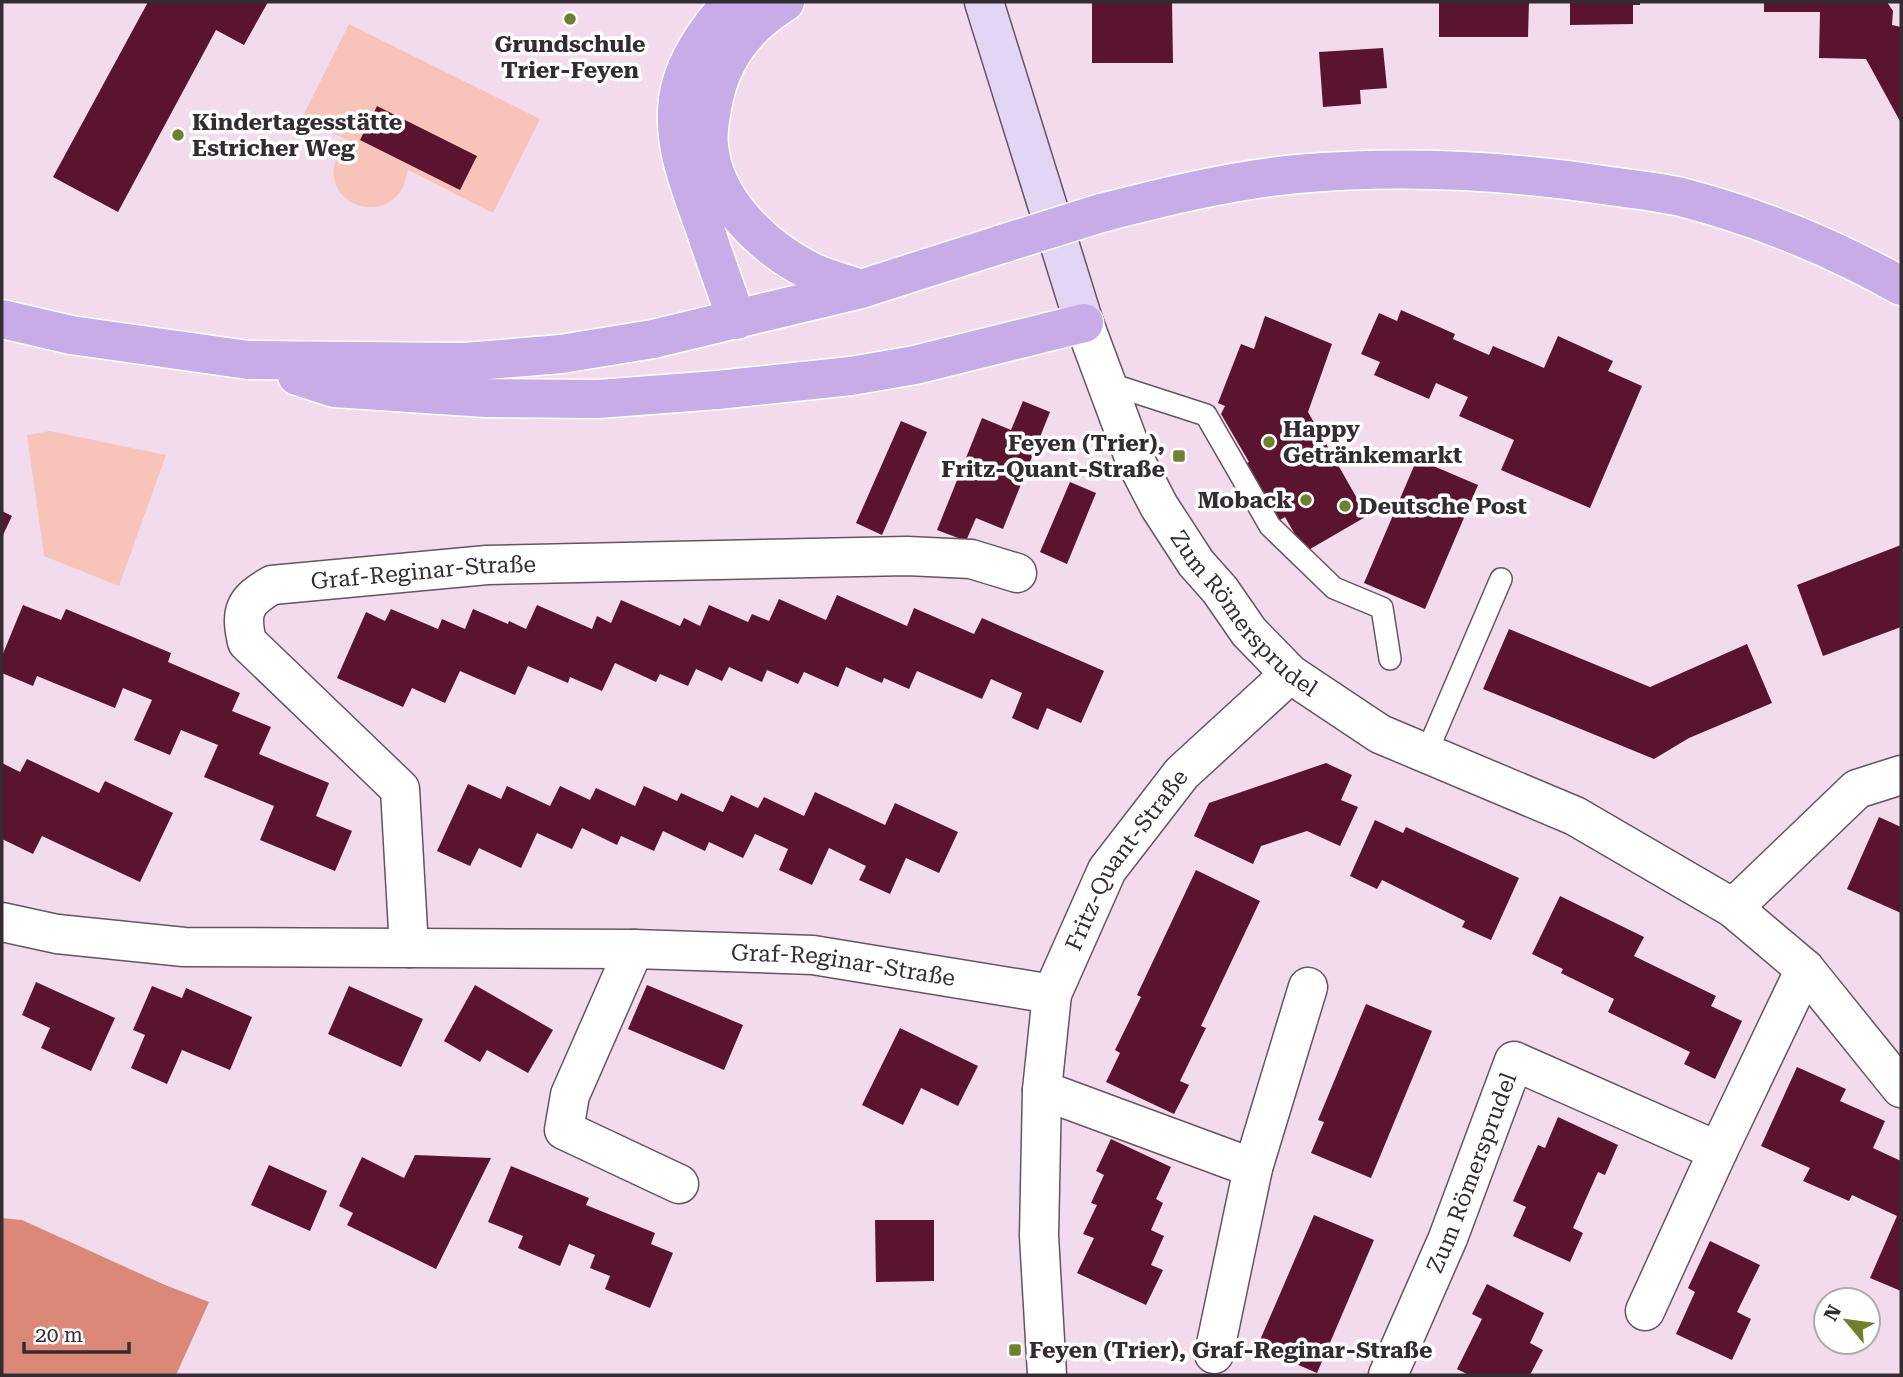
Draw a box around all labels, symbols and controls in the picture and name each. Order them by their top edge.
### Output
marker: Grundschule Trier-Feyen [562,11,578,27]
place label: Grundschule Trier-Feyen [495,31,645,84]
place label: Kindertagesstätte Estricher Weg [192,109,402,162]
marker: Kindertagesstätte Estricher Weg [170,127,186,143]
place label: Happy Getränkemarkt [1283,416,1462,469]
place label: Feyen (Trier), Fritz-Quant-Straße [941,430,1165,483]
marker: Happy Getränkemarkt [1261,434,1277,450]
marker: Feyen (Trier), Fritz-Quant-Straße [1171,448,1187,464]
place label: Moback [1197,487,1292,514]
marker: Moback [1298,492,1314,508]
place label: Deutsche Post [1359,493,1527,520]
marker: Deutsche Post [1337,498,1353,514]
street label: Zum Römersprudel [1165,525,1323,702]
street label: Graf-Reginar-Straße [310,550,536,595]
street label: Fritz-Quant-Straße [1060,764,1193,955]
street label: Graf-Reginar-Straße [731,939,957,992]
street label: Zum Römersprudel [1421,1069,1522,1277]
north arrow [1812,1286,1882,1356]
text: N [1819,1301,1846,1325]
scale bar [24,1310,130,1354]
text: 20 m [35,1323,83,1347]
place label: Feyen (Trier), Graf-Reginar-Straße [1029,1337,1433,1364]
marker: Feyen (Trier), Graf-Reginar-Straße [1007,1342,1023,1358]

